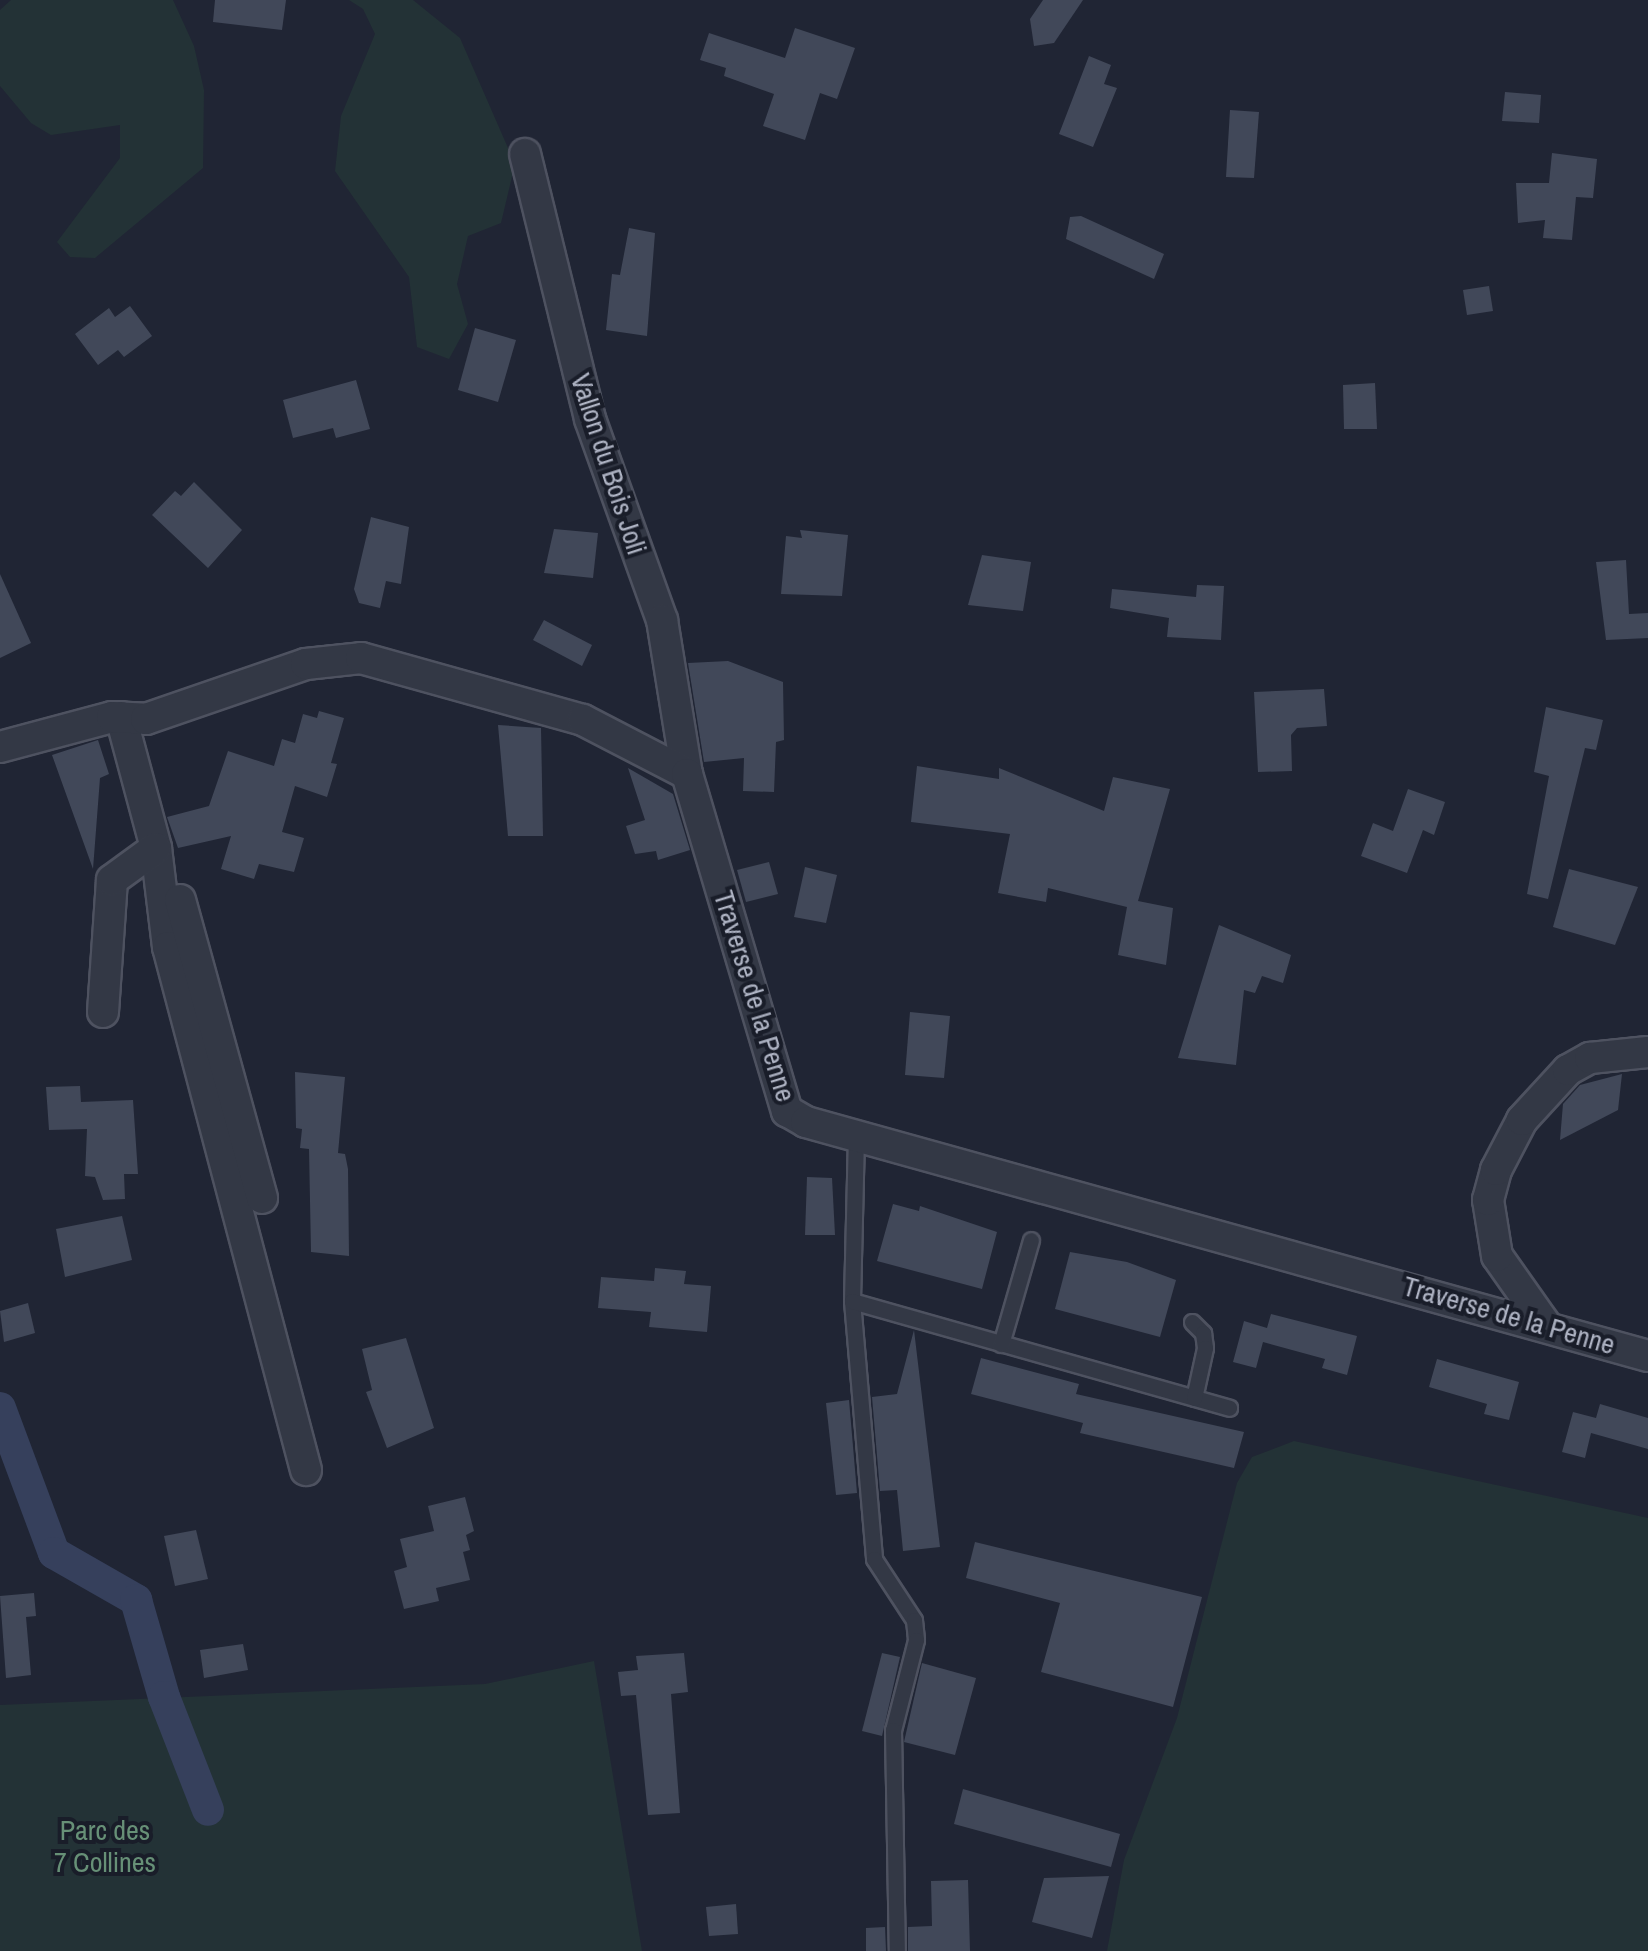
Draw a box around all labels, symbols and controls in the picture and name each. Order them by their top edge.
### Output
street label: Vallon du Bois Joli [564,369,654,559]
street label: Traverse de la Penne [707,887,803,1105]
street label: Traverse de la Penne [1399,1269,1619,1361]
park label: Parc des 7 Collines [54,1813,156,1879]

